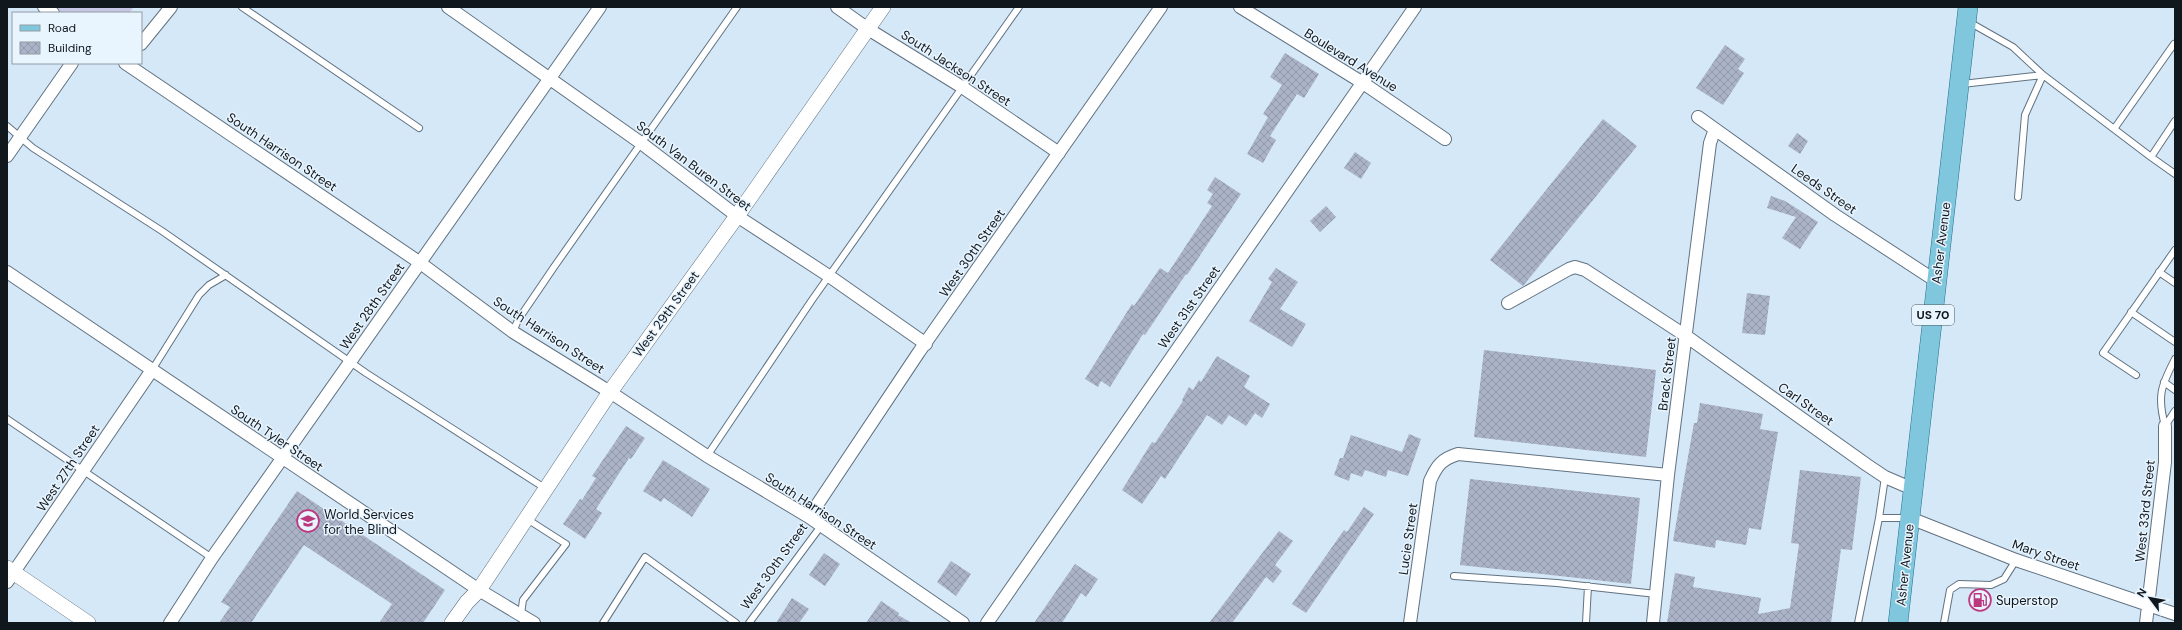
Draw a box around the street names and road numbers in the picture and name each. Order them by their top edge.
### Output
street label: Boulevard Avenue [1301,24,1401,96]
street label: South Jackson Street [898,26,1014,110]
street label: South Harrison Street [224,109,340,195]
street label: South Van Buren Street [633,117,755,215]
street label: Leeds Street [1788,160,1860,218]
street label: Asher Avenue [1928,201,1954,285]
street label: West 30th Street [935,206,1009,300]
street label: West 28th Street [336,259,408,353]
street label: West 31st Street [1154,262,1224,352]
street label: West 29th Street [629,268,703,360]
street label: South Harrison Street [490,293,608,377]
road number: US 70 [1912,305,1954,325]
street label: Brack Street [1654,336,1680,412]
street label: Carl Street [1775,379,1837,429]
street label: South Tyler Street [227,401,327,475]
street label: West 27th Street [33,421,103,515]
street label: West 33rd Street [2131,459,2159,563]
street label: South Harrison Street [762,469,880,553]
street label: Lucie Street [1395,502,1421,576]
street label: West 30th Street [737,519,811,613]
street label: Asher Avenue [1892,523,1918,607]
street label: Mary Street [2010,536,2082,574]

